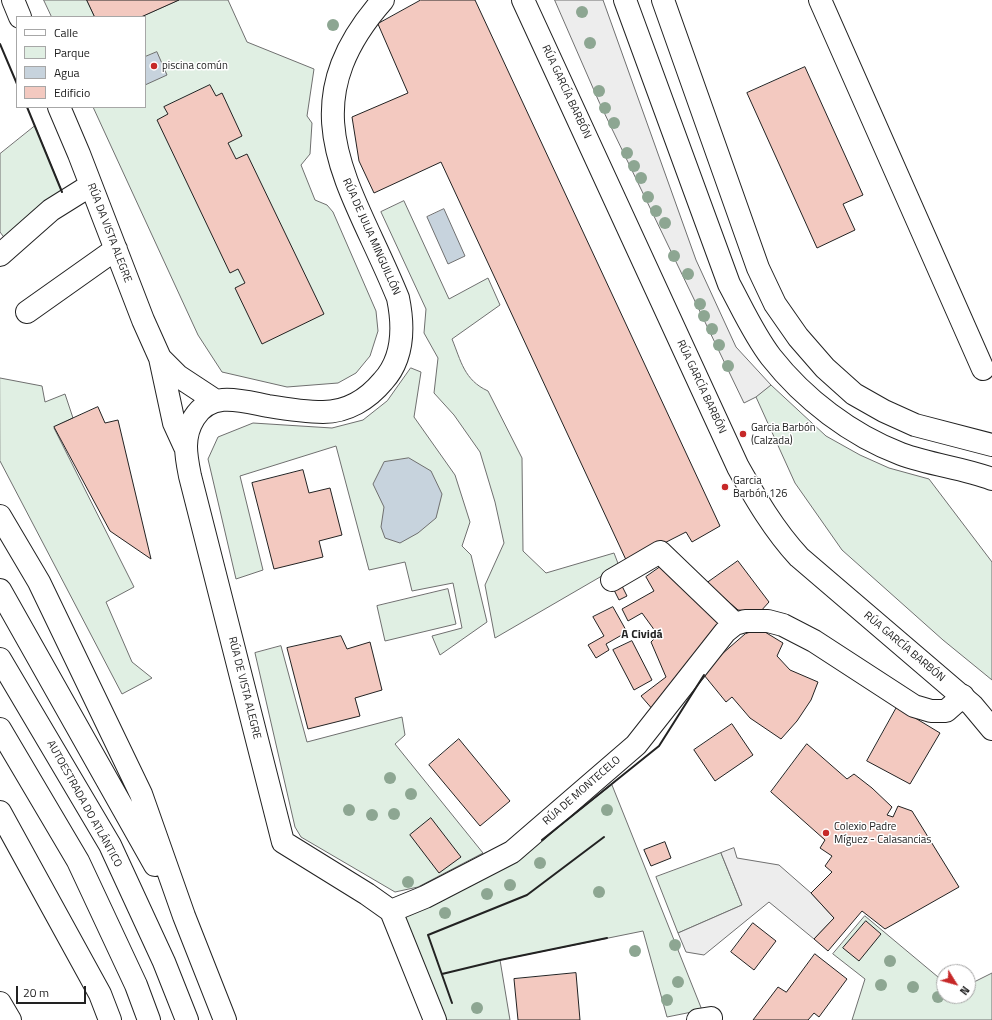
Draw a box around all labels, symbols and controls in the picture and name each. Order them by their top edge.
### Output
legend [16,16,146,108]
text: Calle [54,23,78,42]
text: Parque [54,43,90,62]
street label: RÚA GARCÍA BARBÓN [538,43,594,141]
place label: piscina común [162,59,228,73]
marker: piscina común [149,61,159,71]
text: Agua [54,63,80,82]
text: Edificio [54,83,90,102]
street label: RÚA DE JULIA MINGUILLÓN [339,177,403,297]
street label: RÚA DA VISTA ALEGRE [84,181,134,285]
street label: RÚA GARCÍA BARBÓN [673,338,729,436]
place label: Garcia Barbón (Calzada) [751,421,816,447]
marker: Garcia Barbón (Calzada) [738,429,748,439]
place label: Garcia Barbón,126 [733,474,788,500]
marker: Garcia Barbón,126 [720,482,730,492]
street label: RÚA GARCÍA BARBÓN [861,609,947,685]
district label: A Cividá [621,628,663,642]
street label: RÚA DE VISTA ALEGRE [225,635,263,741]
street label: AUTOESTRADA DO ATLÁNTICO [44,738,124,870]
street label: RÚA DE MONTECELO [541,754,623,828]
place label: Colexio Padre Míguez - Calasancias [834,820,931,846]
marker: Colexio Padre Míguez - Calasancias [821,828,831,838]
north arrow [936,964,976,1004]
scale bar [18,978,88,1004]
text: 20 m [23,983,49,1002]
text: N [956,983,973,998]

